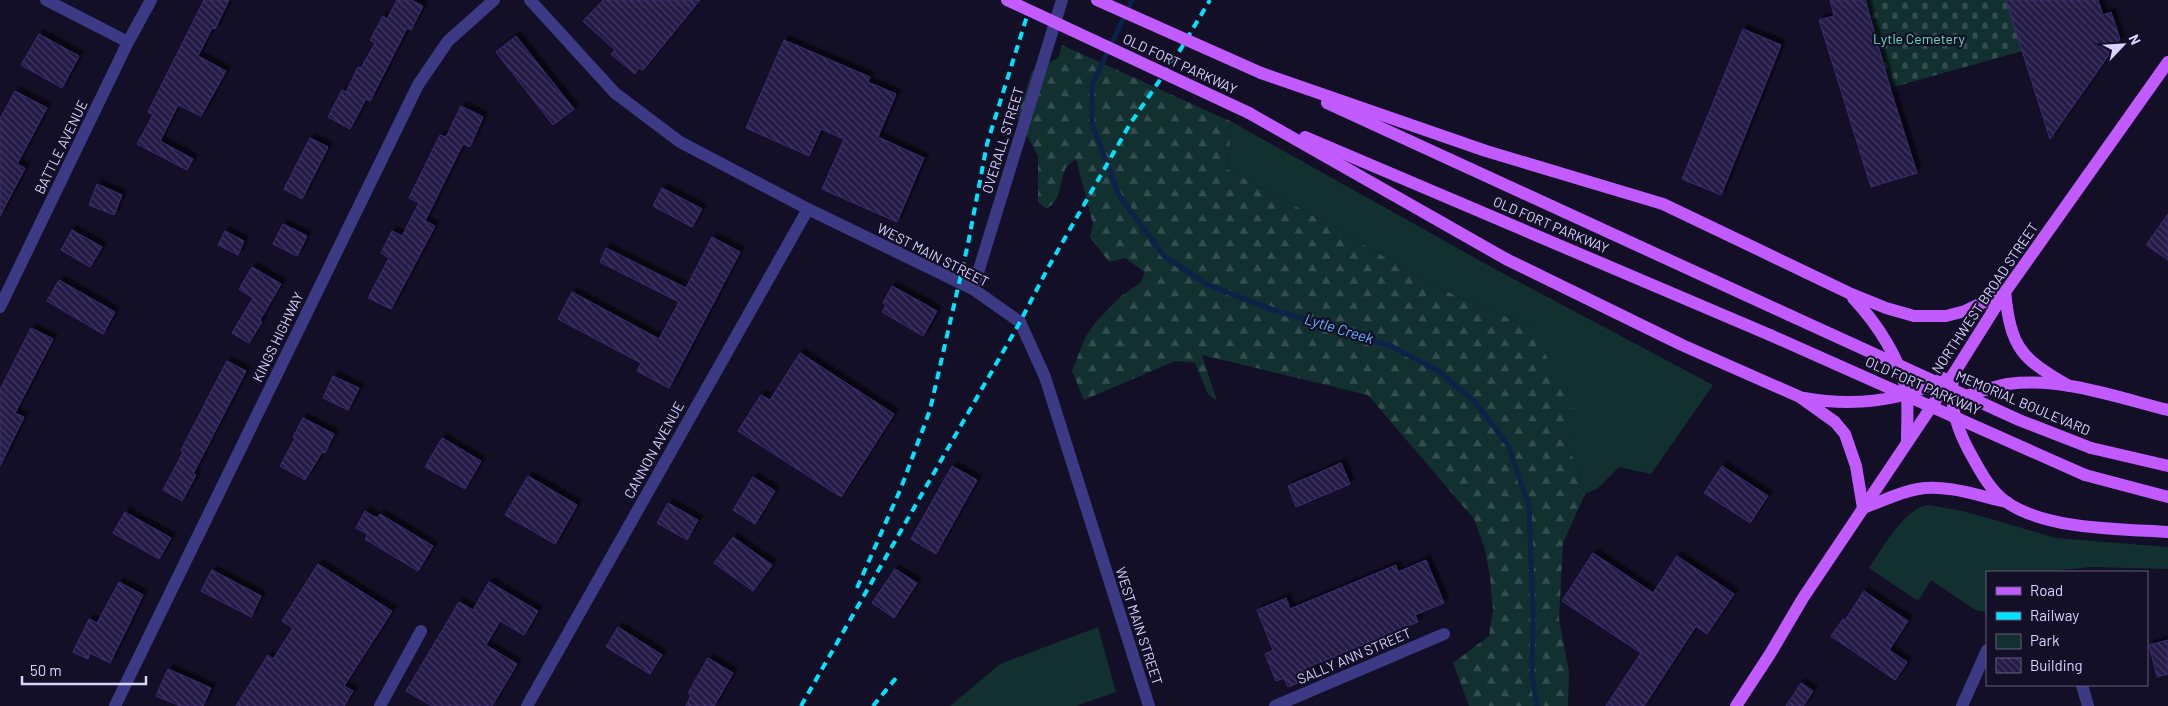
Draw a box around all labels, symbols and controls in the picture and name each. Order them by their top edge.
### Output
north arrow [2098,20,2148,70]
street label: OLD FORT PARKWAY [1120,30,1240,97]
park label: Lytle Cemetery [1873,30,1965,47]
text: N [2126,31,2145,47]
street label: OVERALL STREET [978,84,1027,195]
street label: BATTLE AVENUE [30,97,91,197]
street label: OLD FORT PARKWAY [1491,192,1612,257]
street label: WEST MAIN STREET [875,219,992,290]
street label: NORTHWEST BROAD STREET [1928,219,2042,376]
street label: KINGS HIGHWAY [248,289,307,385]
water label: Lytle Creek [1303,309,1377,347]
street label: OLD FORT PARKWAY [1863,353,1983,419]
street label: MEMORIAL BOULEVARD [1953,366,2093,439]
street label: CANNON AVENUE [620,398,687,501]
street label: WEST MAIN STREET [1112,565,1167,687]
legend [1986,571,2148,686]
text: Road [2030,581,2063,599]
text: Railway [2030,606,2079,624]
street label: SALLY ANN STREET [1294,624,1413,687]
text: Park [2030,631,2060,649]
scale bar [22,654,146,686]
text: Building [2030,656,2083,674]
text: 50 m [30,661,62,679]

